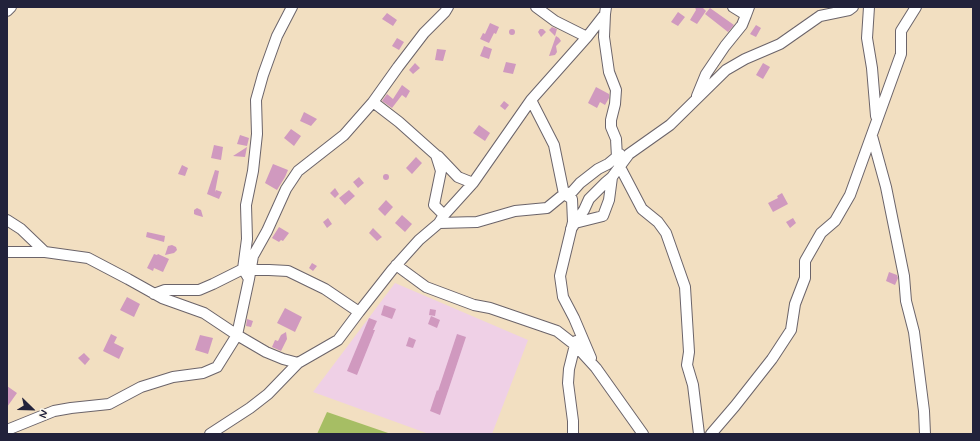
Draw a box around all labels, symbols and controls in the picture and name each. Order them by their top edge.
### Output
north arrow [12,389,52,429]
text: N [35,408,51,420]

